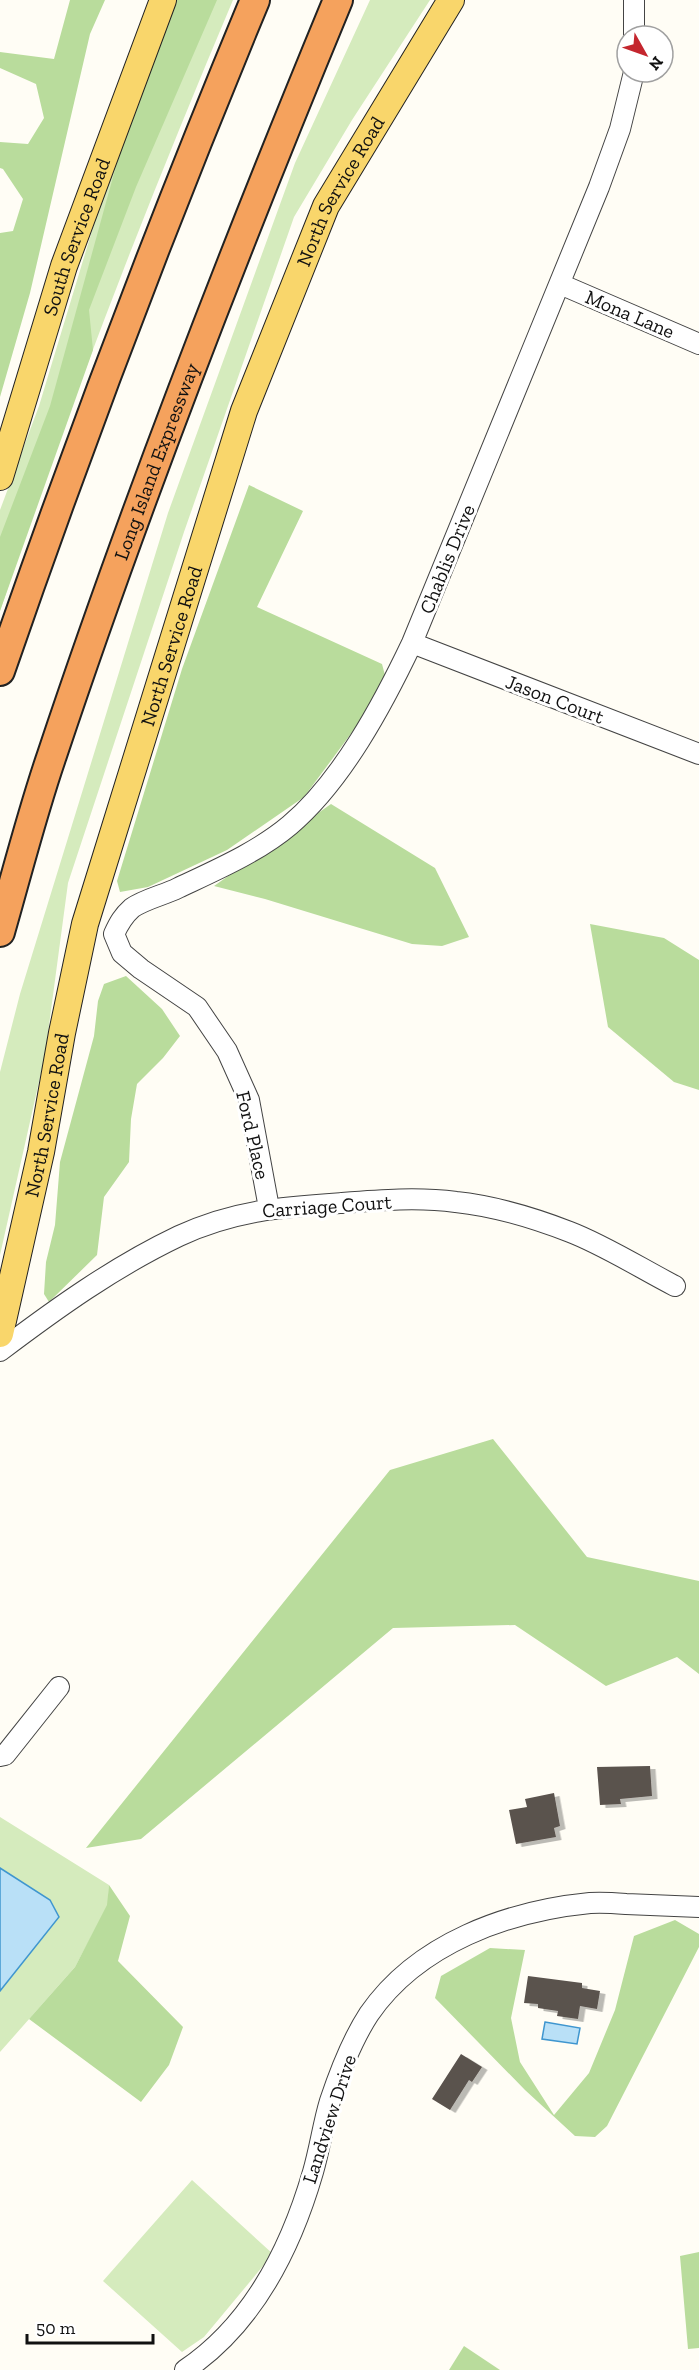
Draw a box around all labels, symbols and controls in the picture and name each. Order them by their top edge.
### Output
north arrow [615,24,675,84]
text: N [645,53,667,74]
street label: North Service Road [291,112,389,270]
street label: South Service Road [38,155,115,319]
street label: Mona Lane [582,284,678,344]
street label: Long Island Expressway [109,359,204,563]
street label: Chablis Drive [414,501,480,617]
street label: North Service Road [135,563,207,729]
street label: Jason Court [502,669,608,729]
street label: North Service Road [19,1031,74,1199]
street label: Ford Place [231,1088,275,1182]
street label: Carriage Court [261,1189,393,1222]
street label: Landview Drive [297,2051,361,2187]
scale bar [27,2307,153,2345]
text: 50 m [36,2317,76,2339]

